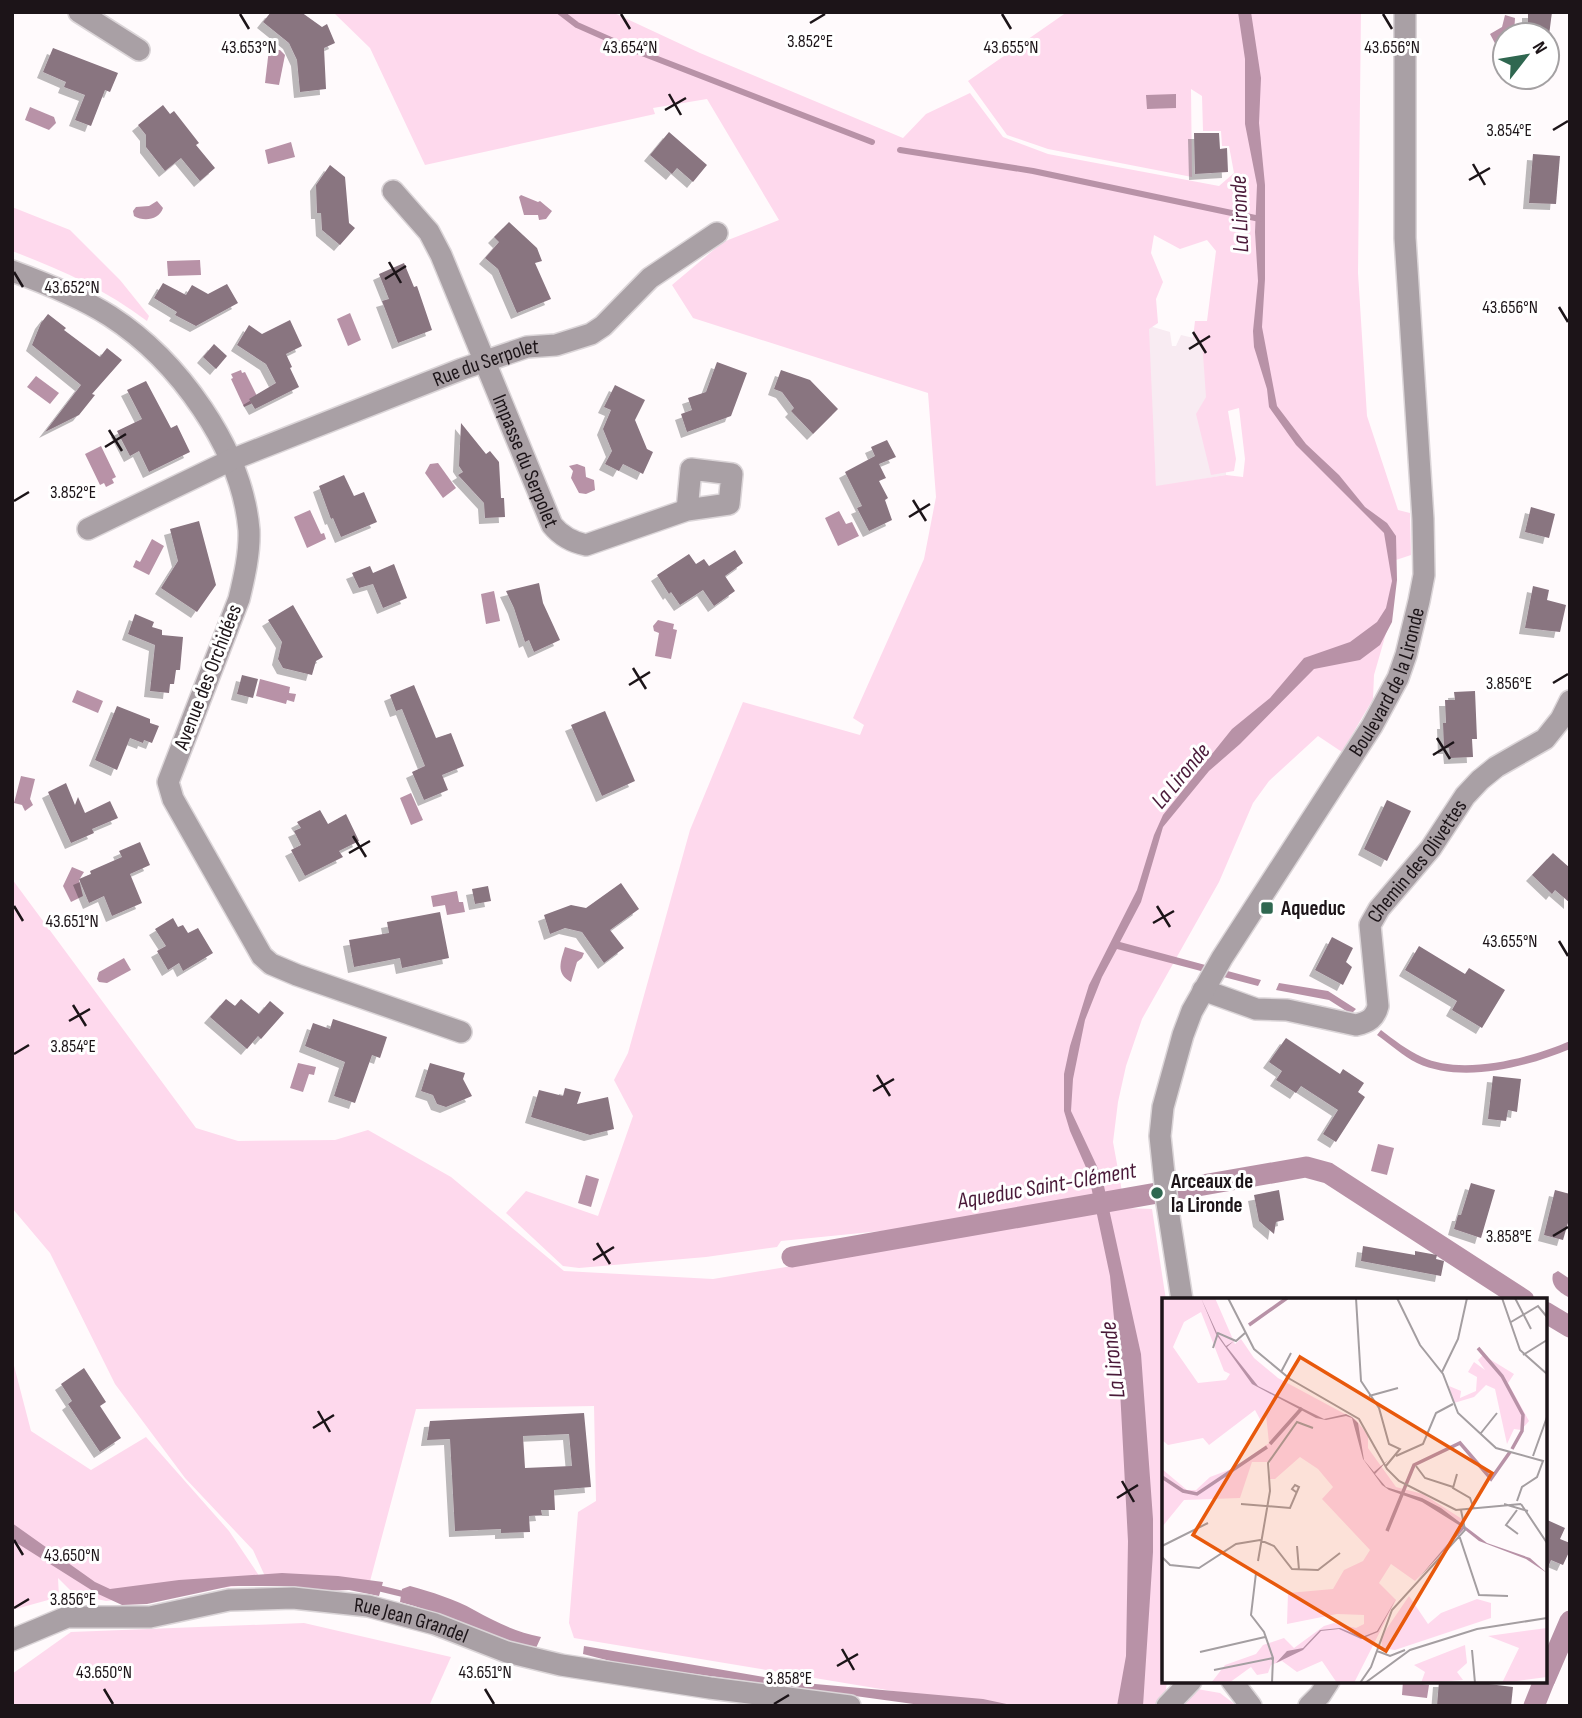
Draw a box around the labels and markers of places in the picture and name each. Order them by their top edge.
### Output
place label: Aqueduc [1280,896,1346,921]
marker: Aqueduc [1259,900,1275,916]
place label: Arceaux de la Lironde [1170,1169,1253,1218]
marker: Arceaux de la Lironde [1149,1185,1165,1201]

